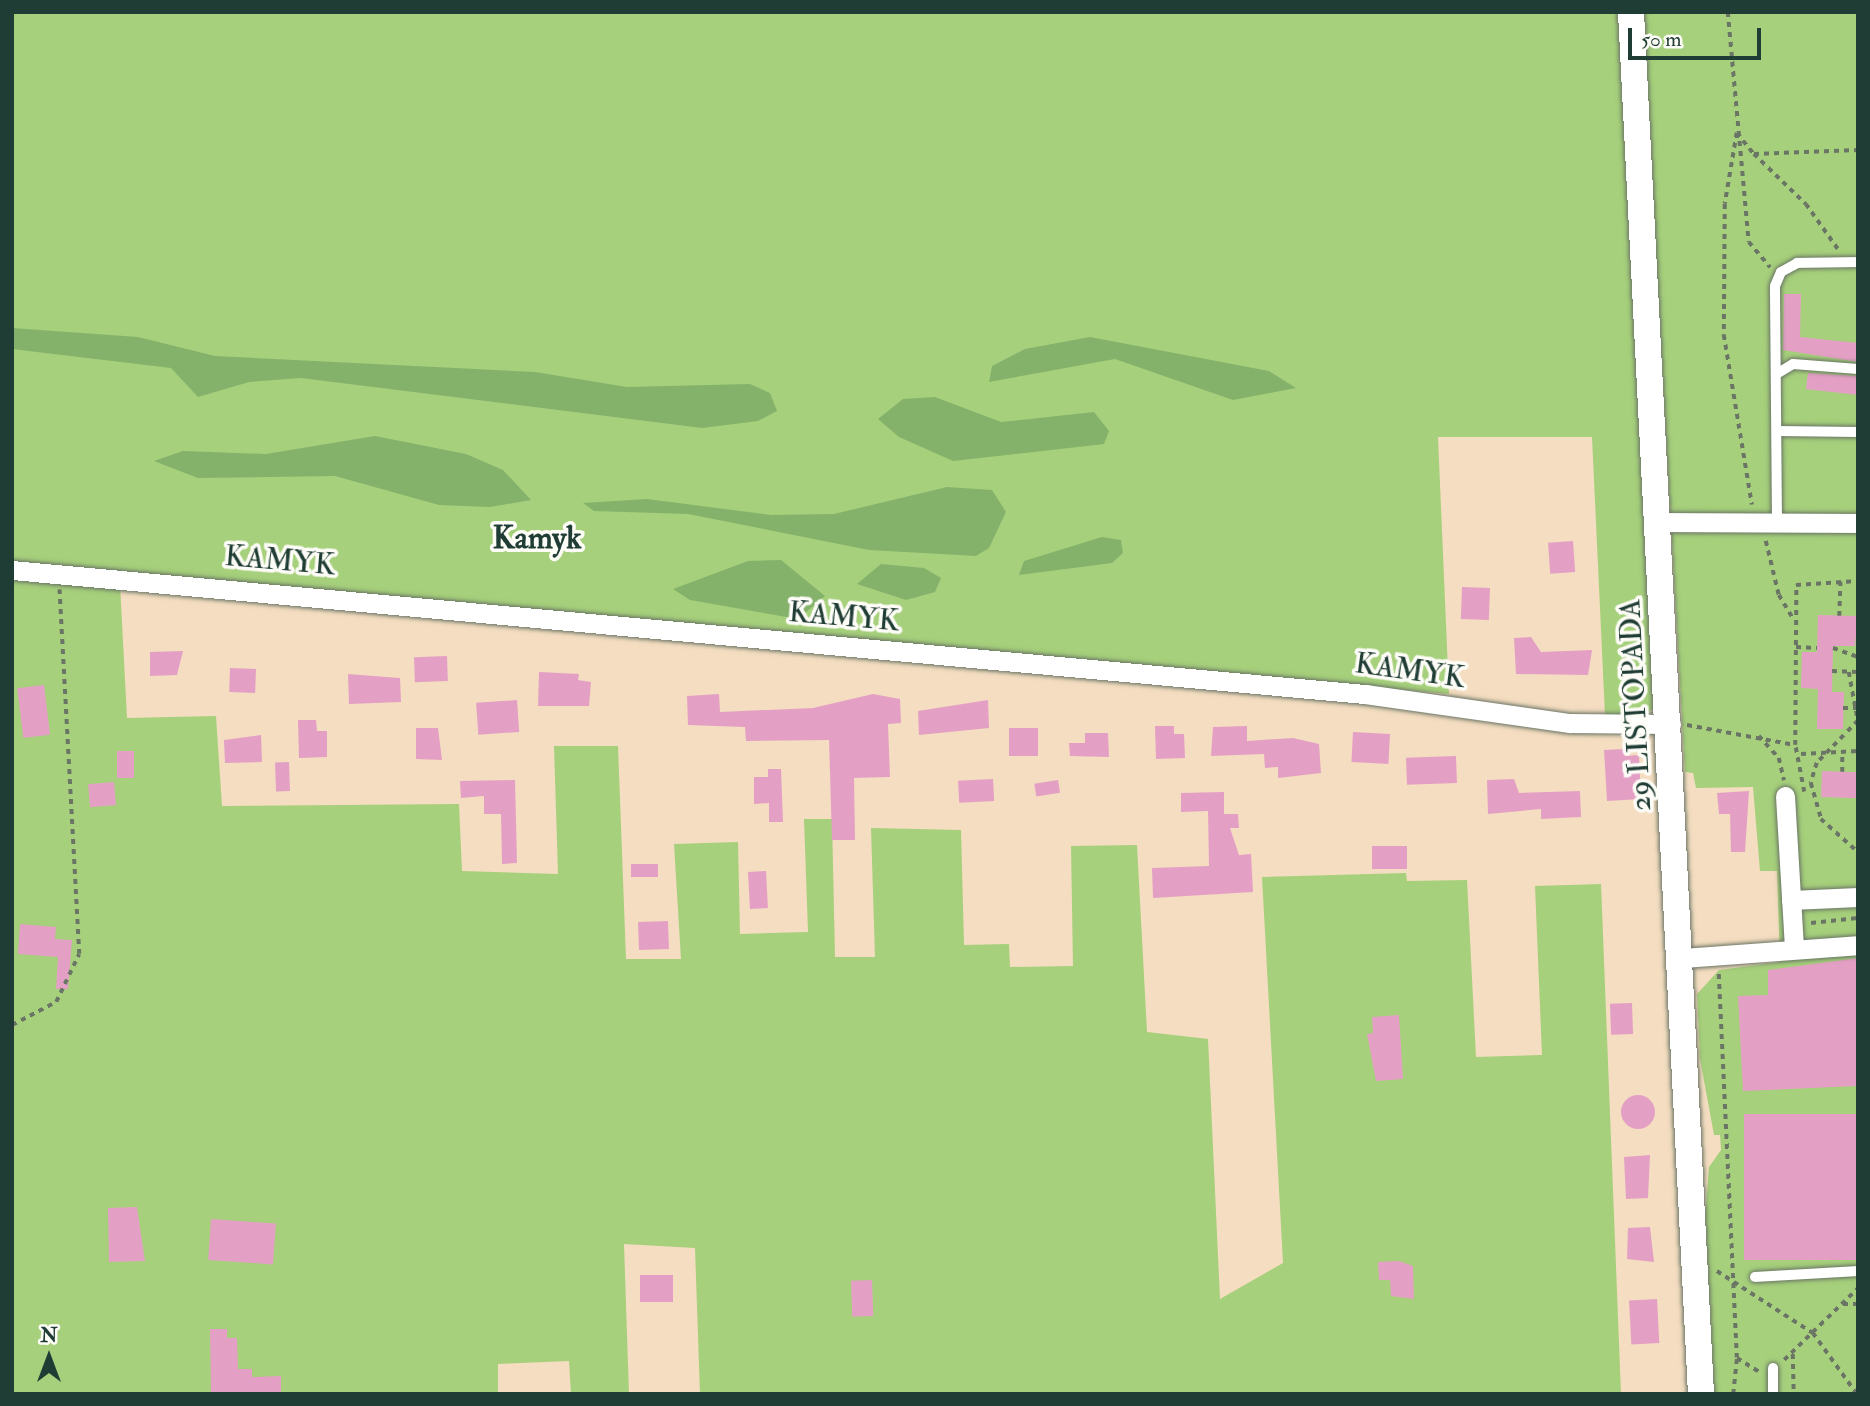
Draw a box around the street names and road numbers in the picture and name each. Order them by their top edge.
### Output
street label: KAMYK [223,538,337,584]
street label: KAMYK [787,594,901,640]
street label: 29 LISTOPADA [1612,598,1660,812]
street label: KAMYK [1353,645,1467,697]

